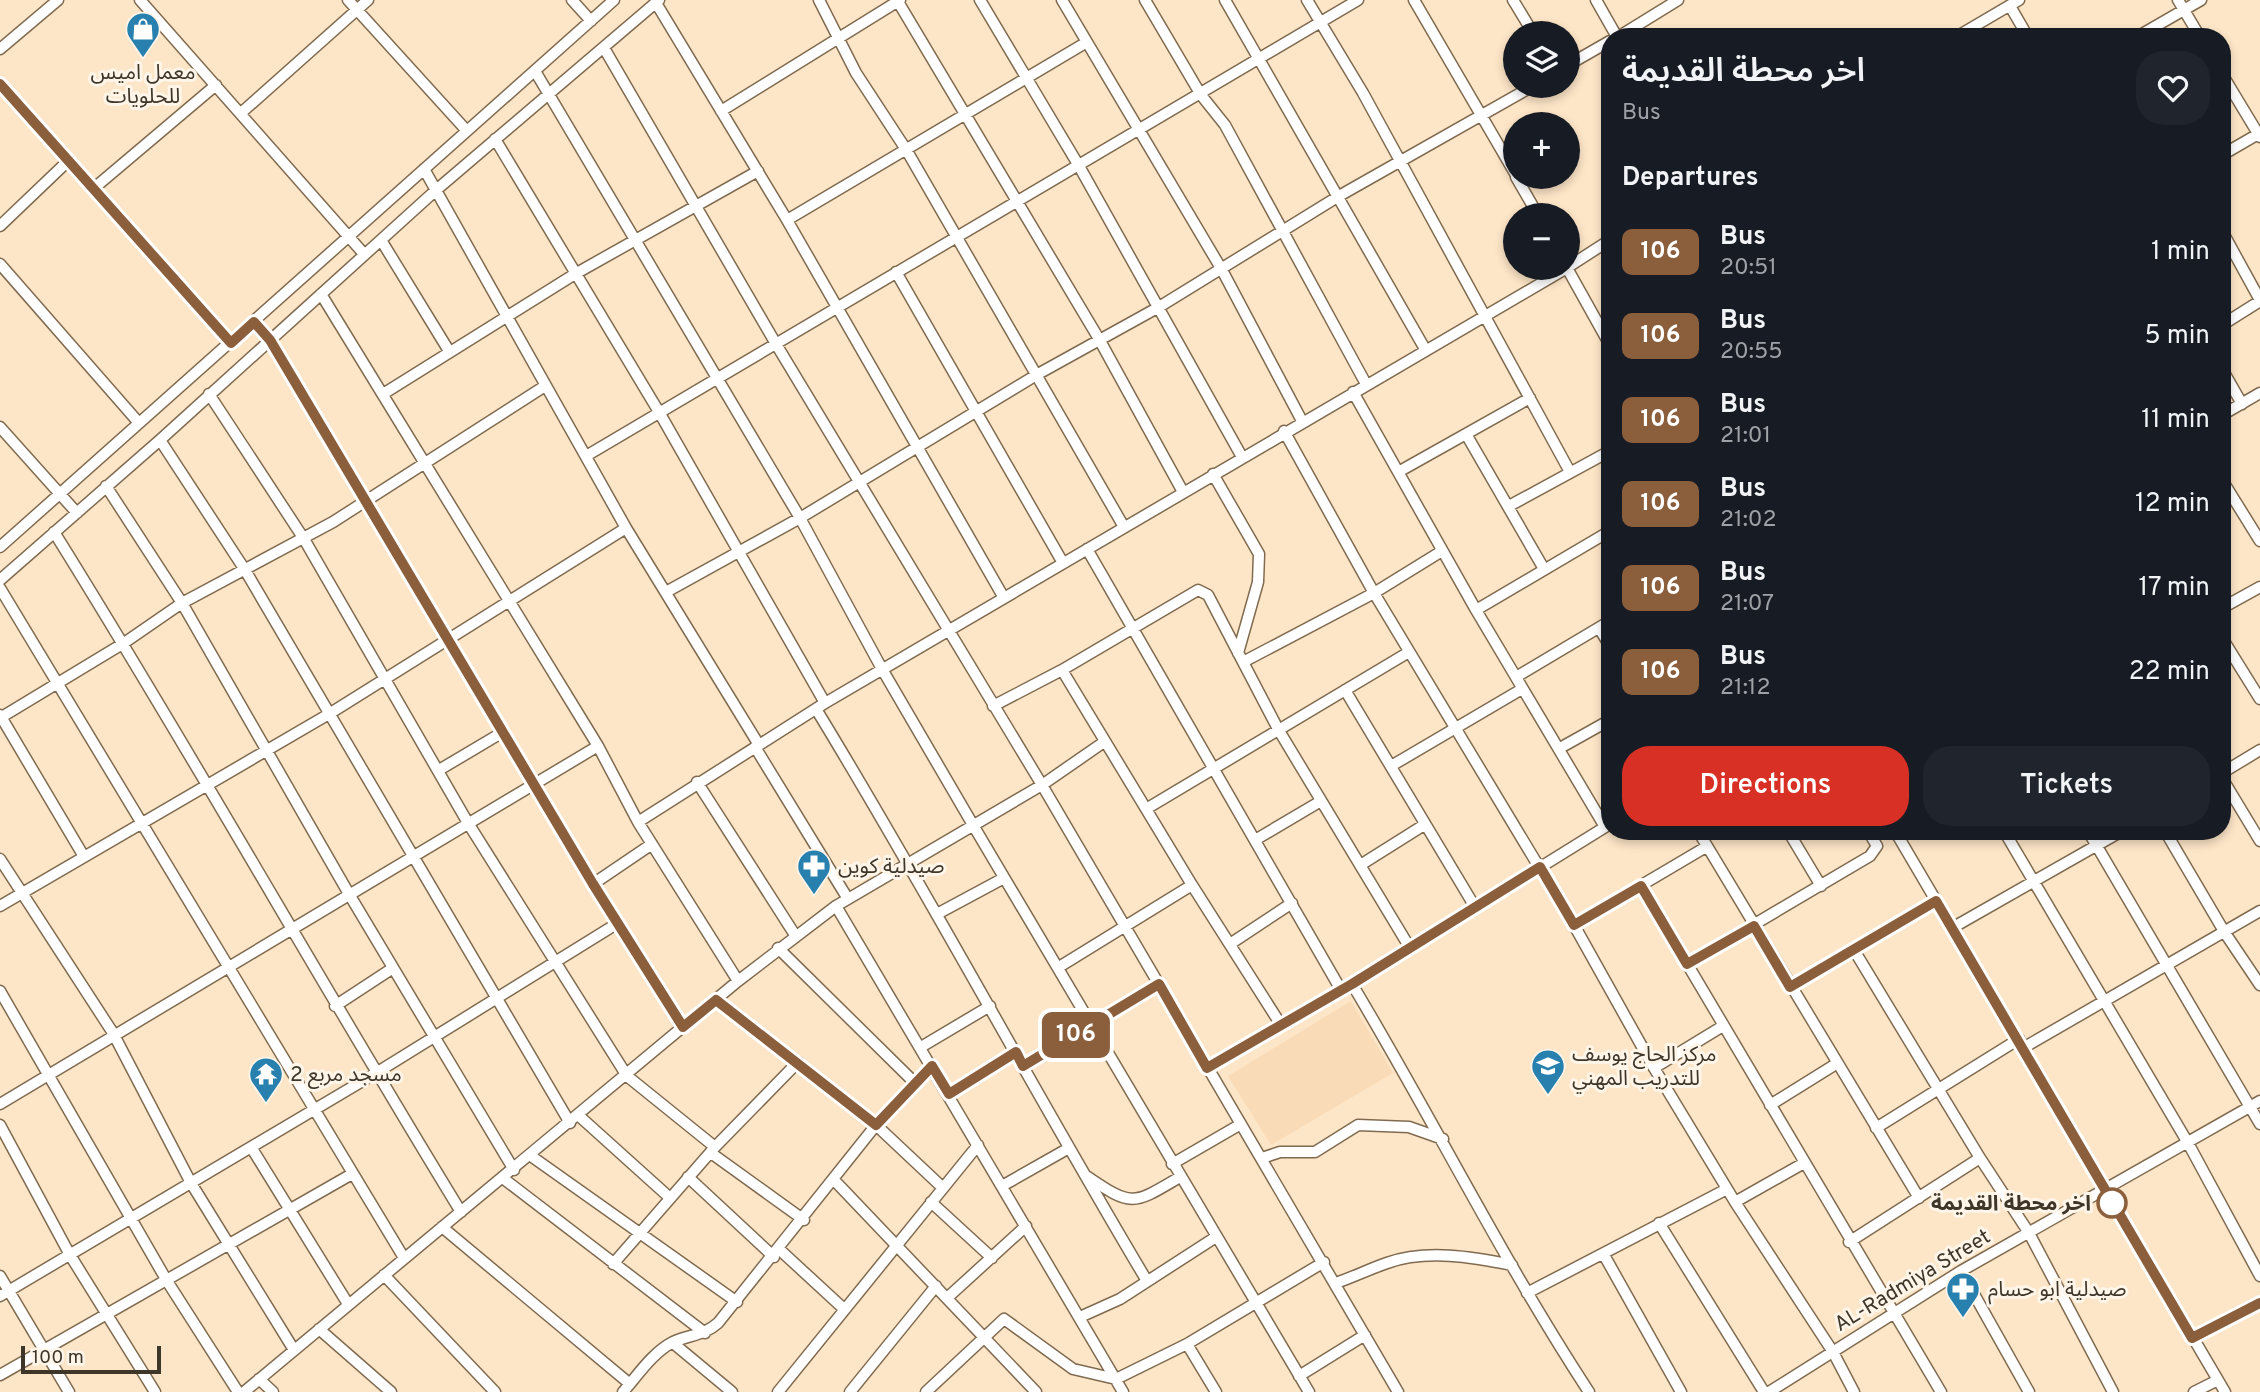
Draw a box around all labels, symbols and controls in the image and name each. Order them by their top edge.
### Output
shop icon: معمل اميس للحلويات [124,10,162,59]
map controls [1503,21,1580,280]
button: layers [1503,21,1580,98]
button: heart [2136,51,2210,125]
text: اخر محطة القديمة [1622,52,1865,94]
place label: معمل اميس للحلويات [91,60,195,111]
text: Bus [1622,99,1661,128]
button: + [1503,112,1580,189]
text: Departures [1622,162,1759,195]
button: − [1503,203,1580,280]
text: Bus [1720,221,1766,254]
text: 1 min [2151,236,2210,269]
text: 106 [1640,237,1681,267]
text: 20:51 [1720,254,1777,283]
text: Bus [1720,305,1766,338]
text: 5 min [2144,320,2210,353]
text: 106 [1640,321,1681,351]
text: 20:55 [1720,338,1783,367]
text: Bus [1720,389,1766,422]
text: 11 min [2141,404,2210,437]
text: 106 [1640,405,1681,435]
text: 21:01 [1720,422,1771,451]
text: Bus [1720,473,1766,506]
text: 12 min [2135,488,2210,521]
text: 106 [1640,489,1681,519]
text: 21:02 [1720,506,1777,535]
text: Bus [1720,557,1766,590]
text: 17 min [2138,572,2210,605]
text: 106 [1640,573,1681,603]
text: 21:07 [1720,590,1774,619]
text: Bus [1720,641,1766,674]
text: 22 min [2129,656,2210,689]
text: 106 [1640,657,1681,687]
text: 21:12 [1720,674,1771,703]
button: Directions [1622,746,1909,826]
button: Tickets [1923,746,2210,826]
pharmacy icon: صيدلية كوين [795,847,833,896]
place label: صيدلية كوين [838,854,945,881]
line badge: 106 [1036,1012,1116,1058]
text: 106 [1056,1020,1096,1050]
place label: مركز الحاج يوسف للتدريب المهني [1572,1042,1716,1094]
school or university icon: مركز الحاج يوسف للتدريب المهني [1529,1047,1567,1096]
temple icon: مسجد مربع 2 [247,1055,285,1104]
place label: مسجد مربع 2 [290,1062,402,1089]
marker: اخر محطة القديمة [2097,1188,2127,1218]
place label: اخر محطة القديمة [1931,1191,2091,1218]
street label: AL-Radmiya Street [1830,1224,1996,1339]
pharmacy icon: صيدلية ابو حسام [1944,1270,1982,1319]
place label: صيدلية ابو حسام [1988,1277,2126,1305]
scale bar [21,1343,161,1375]
text: 100 m [32,1346,84,1370]

